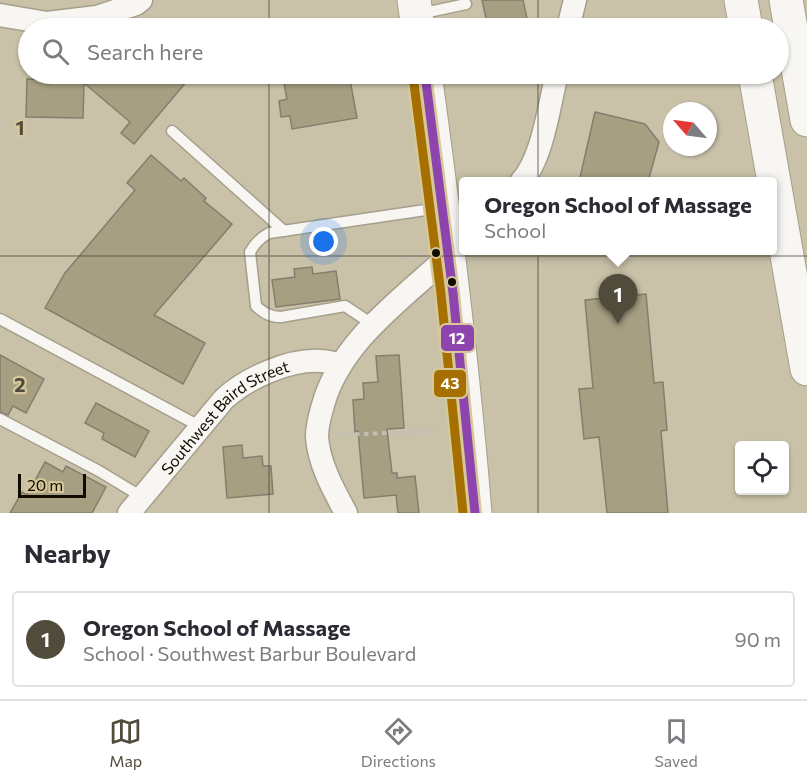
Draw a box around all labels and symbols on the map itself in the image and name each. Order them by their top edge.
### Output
north arrow [663,102,717,156]
text: 1 [15,115,25,139]
your location [309,227,338,256]
unlabelled marker [430,247,442,259]
pin: 1 [598,274,638,324]
unlabelled marker [446,276,458,288]
line badge: 12 [440,324,475,352]
text: 12 [449,328,465,347]
street label: Southwest Baird Street [156,356,292,478]
line badge: 43 [433,369,467,398]
text: 2 [14,372,26,396]
text: 43 [440,373,460,392]
scale bar [18,471,86,498]

